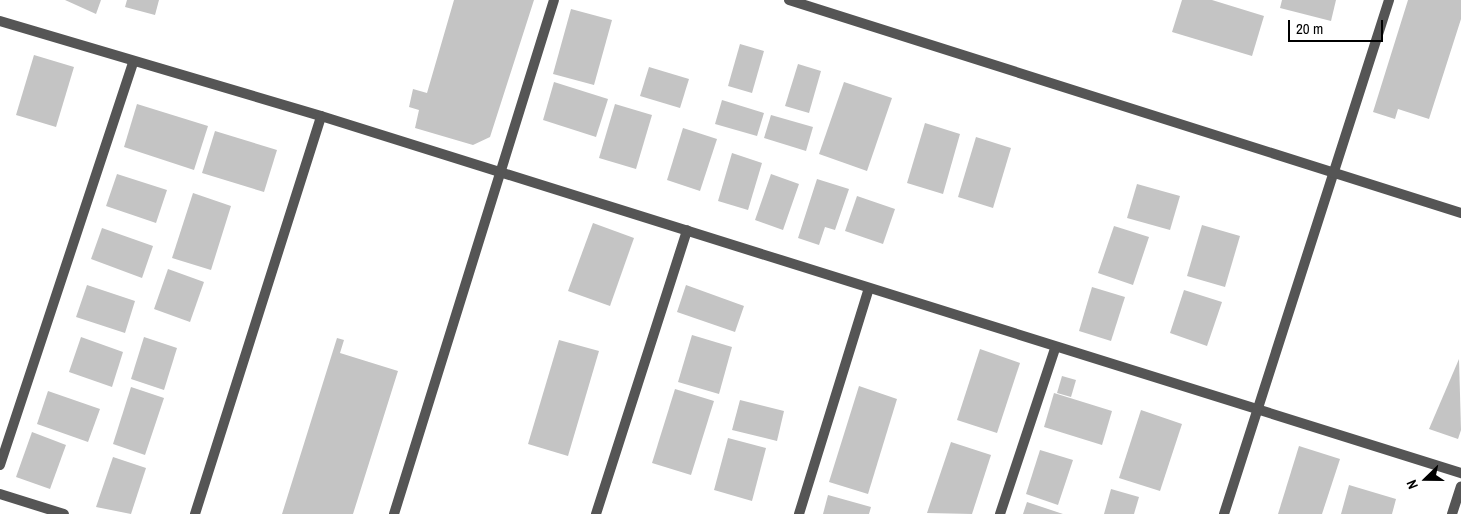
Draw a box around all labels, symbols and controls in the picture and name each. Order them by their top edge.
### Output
scale bar [1291,10,1386,42]
text: 20 m [1296,18,1323,39]
north arrow [1401,454,1451,504]
text: N [1402,477,1422,492]

